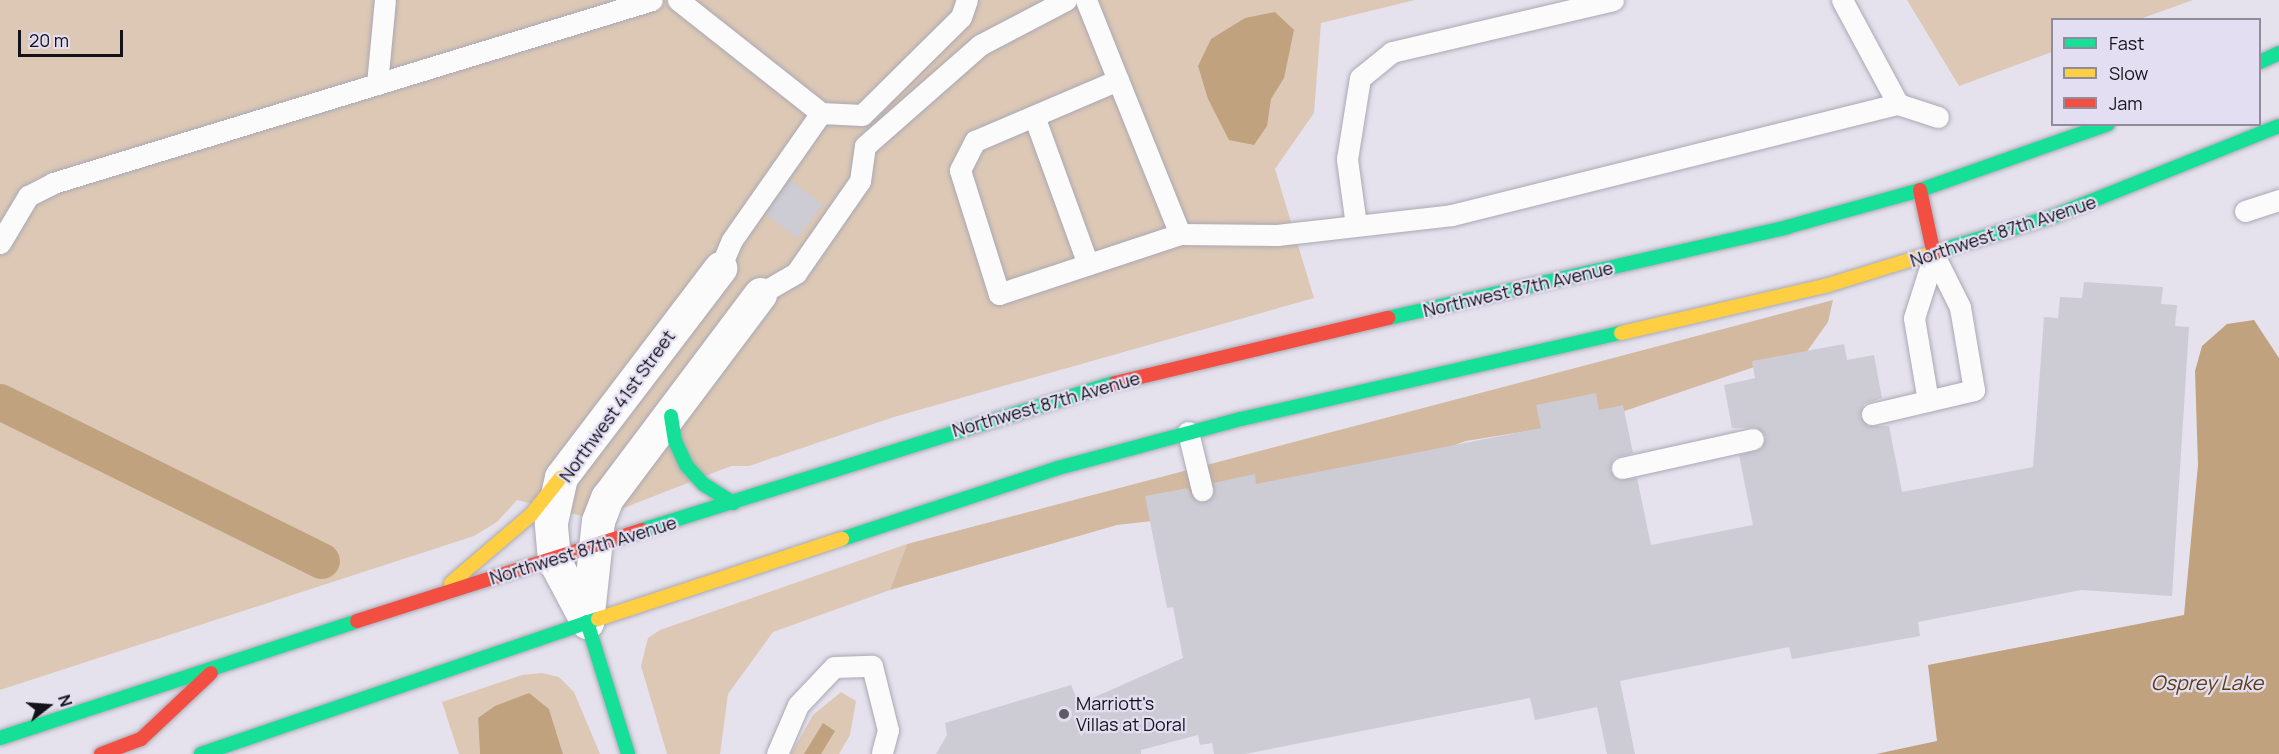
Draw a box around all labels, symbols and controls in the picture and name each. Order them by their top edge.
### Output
scale bar [21,18,126,56]
legend [2051,18,2261,126]
text: 20 m [29,28,69,52]
text: Fast [2109,31,2144,55]
text: Slow [2109,61,2148,85]
text: Jam [2109,91,2143,115]
street label: Northwest 87th Avenue [1907,191,2099,271]
street label: Northwest 87th Avenue [1421,257,1615,321]
street label: Northwest 41st Street [555,326,679,486]
street label: Northwest 87th Avenue [950,367,1142,441]
street label: Northwest 87th Avenue [487,511,679,589]
water label: Osprey Lake [2151,670,2263,694]
north arrow [18,676,78,736]
text: N [53,692,77,709]
place label: Marriott's Villas at Doral [1076,693,1186,736]
marker: Marriott's Villas at Doral [1057,707,1071,721]

